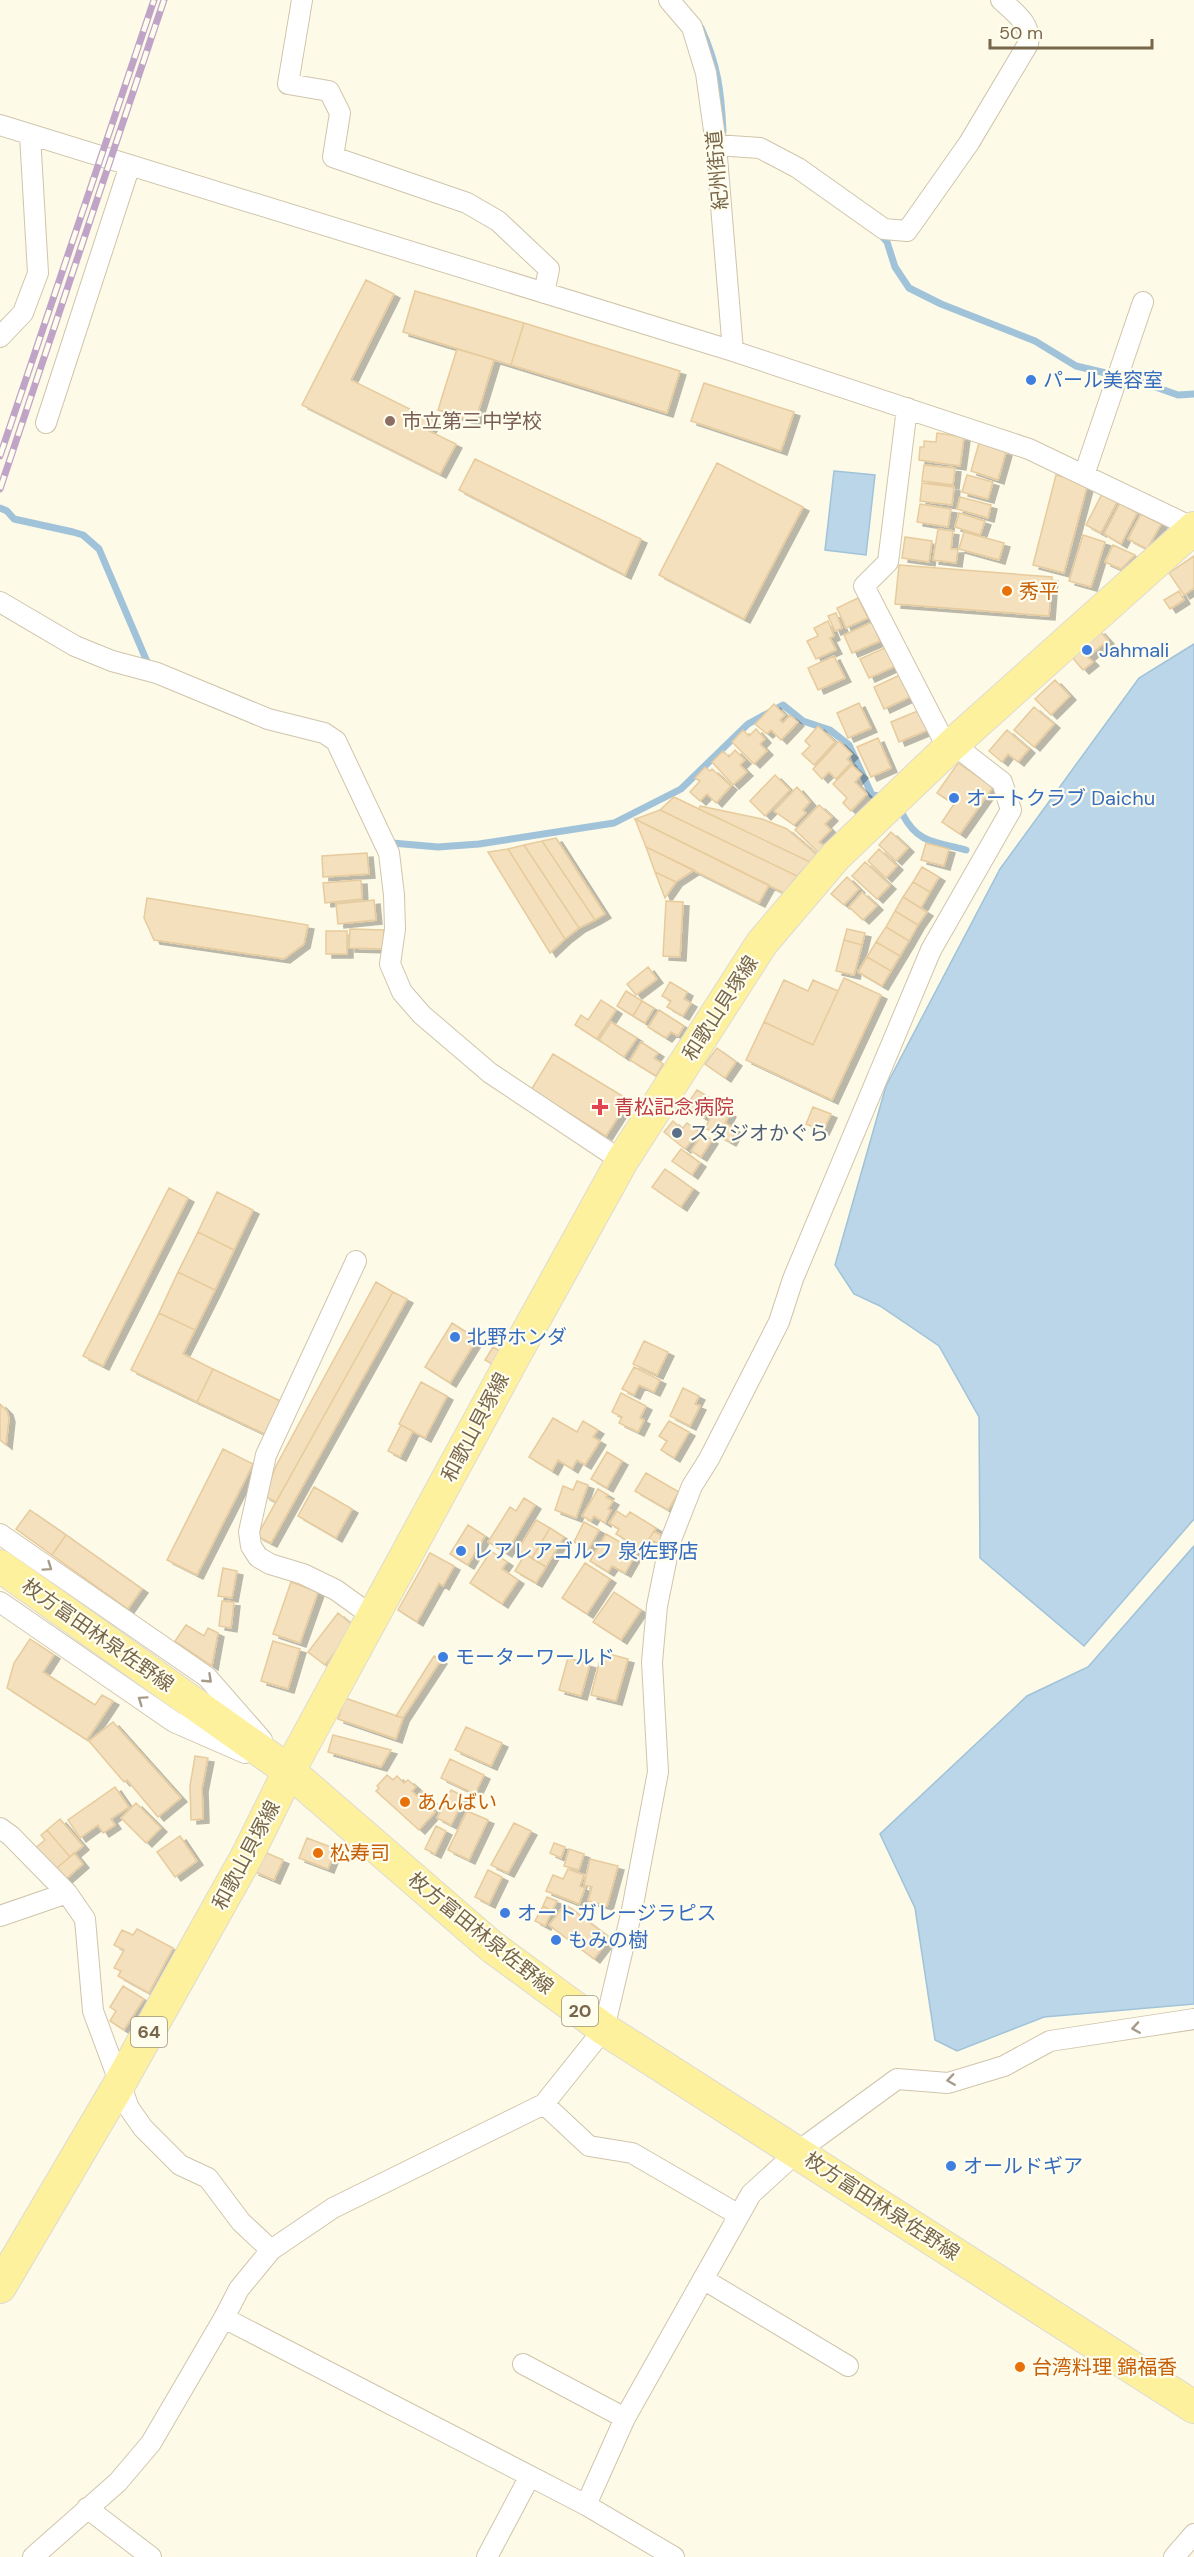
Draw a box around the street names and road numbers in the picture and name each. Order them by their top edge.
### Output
street label: 紀州街道 [701,129,733,211]
street label: 和歌山貝塚線 [676,951,764,1065]
street label: 和歌山貝塚線 [435,1368,515,1486]
street label: 枚方富田林泉佐野線 [17,1573,179,1697]
street label: 和歌山貝塚線 [206,1796,286,1914]
street label: 枚方富田林泉佐野線 [403,1866,559,2000]
road number: 20 [562,1996,598,2026]
road number: 64 [131,2017,167,2047]
street label: 枚方富田林泉佐野線 [799,2146,965,2266]

